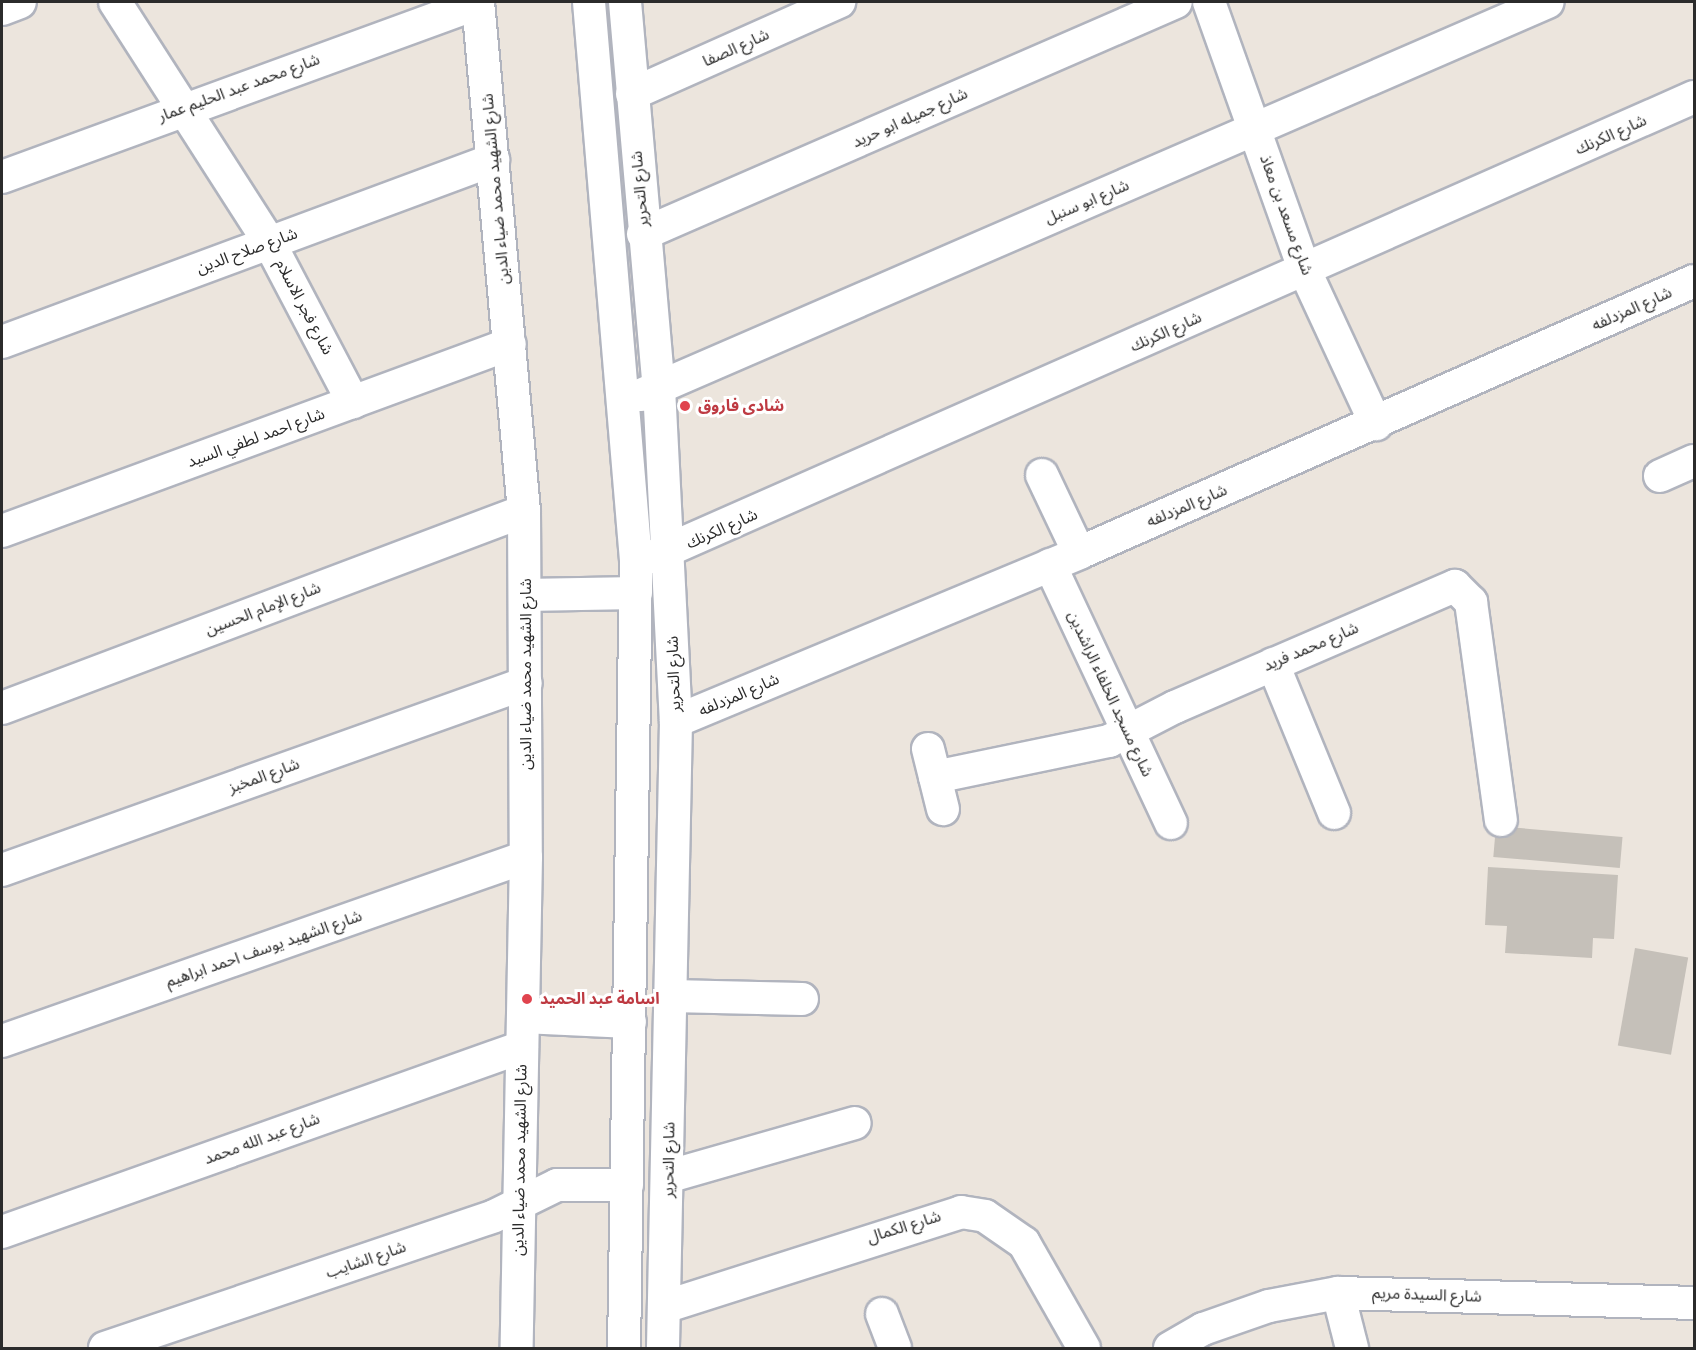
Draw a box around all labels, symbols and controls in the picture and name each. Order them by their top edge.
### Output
street label: شارع الصفا [700,25,772,71]
street label: شارع محمد عبد الحليم عمار [155,50,323,126]
street label: شارع جميله ابو حريد [849,84,971,152]
street label: شارع الشهيد محمد ضياء الدين [478,93,514,285]
street label: شارع الكرنك [1572,111,1650,159]
street label: شارع التحرير [627,150,653,228]
street label: شارع مسعد بن معاذ [1255,152,1317,278]
street label: شارع ابو سنبل [1042,176,1132,228]
street label: شارع صلاح الدين [194,224,300,278]
street label: شارع فجر الاسلام [271,256,337,358]
street label: شارع المزدلفه [1589,283,1675,335]
street label: شارع الكرنك [1127,308,1205,356]
place label: شادى فاروق [698,396,784,416]
marker: شادى فاروق [676,397,694,415]
street label: شارع احمد لطفي السيد [185,404,327,472]
street label: شارع المزدلفه [1144,480,1230,532]
street label: شارع الكرنك [683,505,761,553]
street label: شارع الإمام الحسين [202,578,324,640]
street label: شارع الشهيد محمد ضياء الدين [516,578,536,770]
street label: شارع مسجد الخلفاء الراشدين [1063,608,1157,780]
street label: شارع محمد فريد [1260,618,1362,676]
street label: شارع التحرير [663,636,685,712]
street label: شارع المزدلفه [696,669,782,721]
street label: شارع المخبز [226,754,302,798]
street label: شارع الشهيد يوسف احمد ابراهيم [163,906,365,992]
place label: اسامة عبد الحميد [540,989,660,1009]
marker: اسامة عبد الحميد [518,990,536,1008]
street label: شارع الشهيد محمد ضياء الدين [509,1064,531,1256]
street label: شارع عبد الله محمد [201,1109,323,1169]
street label: شارع التحرير [659,1122,679,1198]
street label: شارع الكمال [865,1207,943,1247]
street label: شارع الشايب [323,1237,409,1283]
street label: شارع السيدة مريم [1372,1283,1482,1307]

